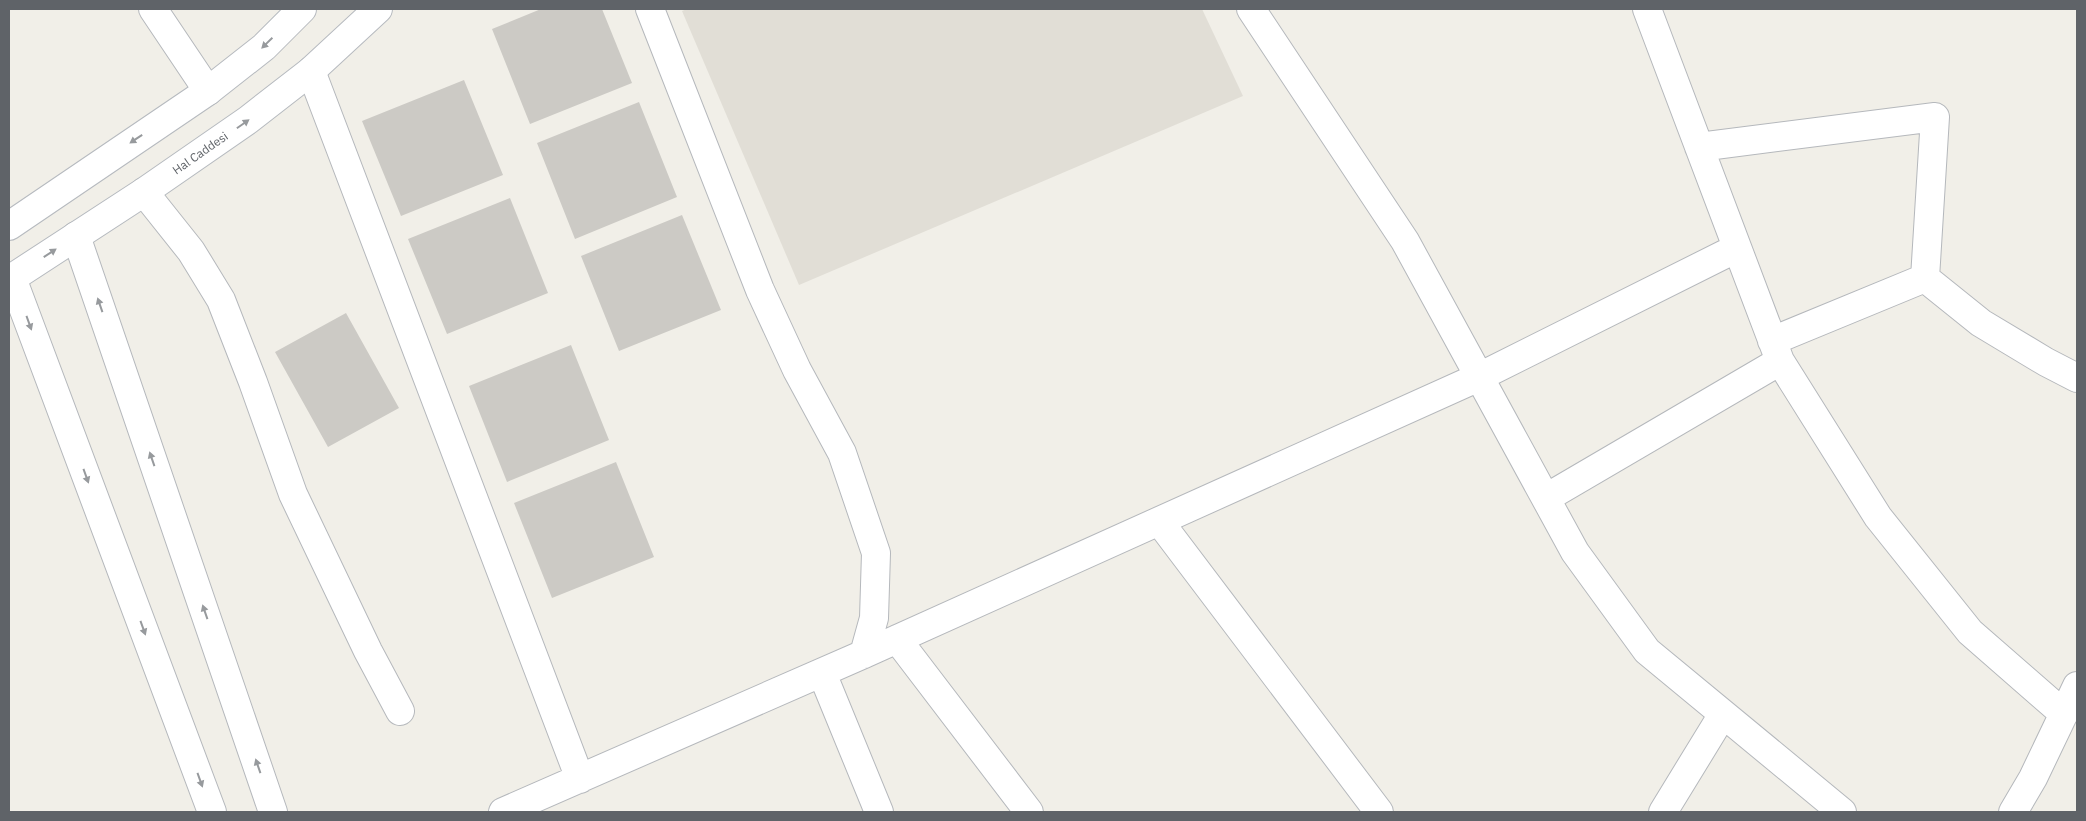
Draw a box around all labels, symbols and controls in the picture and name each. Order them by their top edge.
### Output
one-way arrow [262,37,274,49]
one-way arrow [236,119,250,129]
street label: Hal Caddesi [169,128,231,178]
one-way arrow [130,134,143,144]
one-way arrow [43,248,56,258]
one-way arrow [96,297,104,312]
one-way arrow [26,316,33,331]
one-way arrow [148,451,156,466]
one-way arrow [82,469,90,484]
one-way arrow [201,605,208,620]
one-way arrow [139,621,147,636]
one-way arrow [253,758,261,773]
one-way arrow [196,773,204,787]

